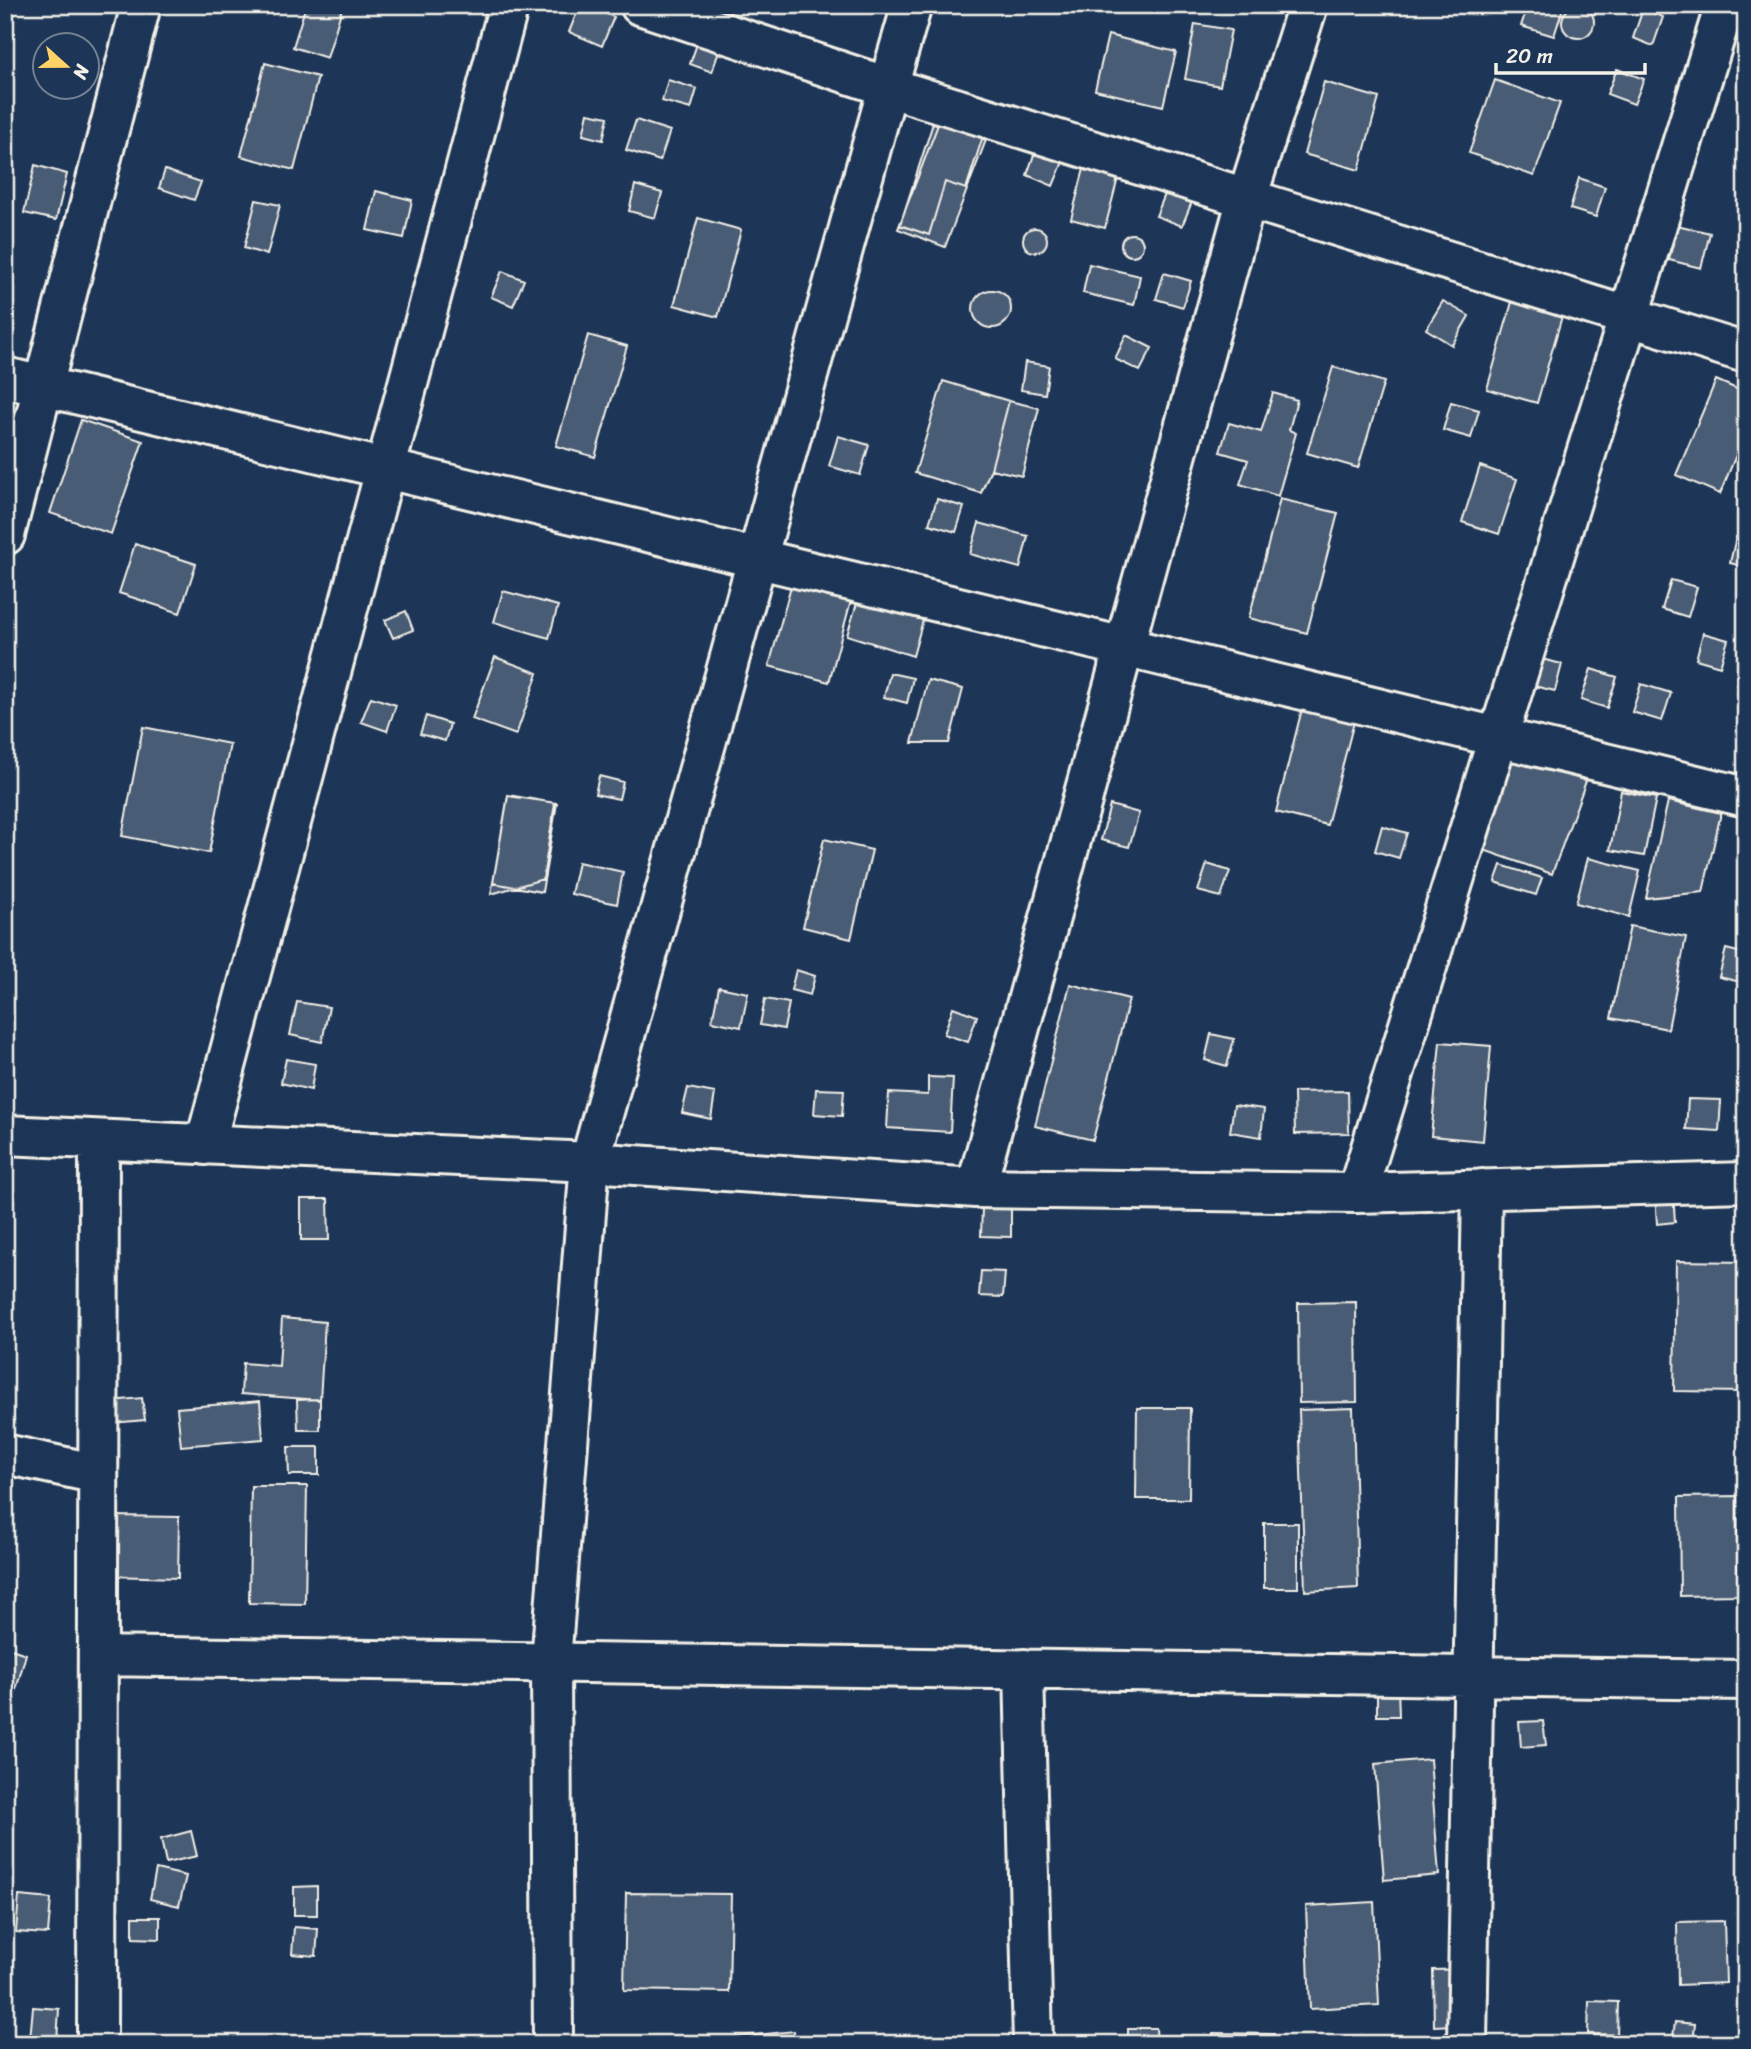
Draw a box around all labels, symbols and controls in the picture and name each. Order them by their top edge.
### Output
north arrow [32,32,102,102]
scale bar [1496,32,1644,76]
text: 20 m [1506,37,1553,75]
text: N [63,59,100,85]

